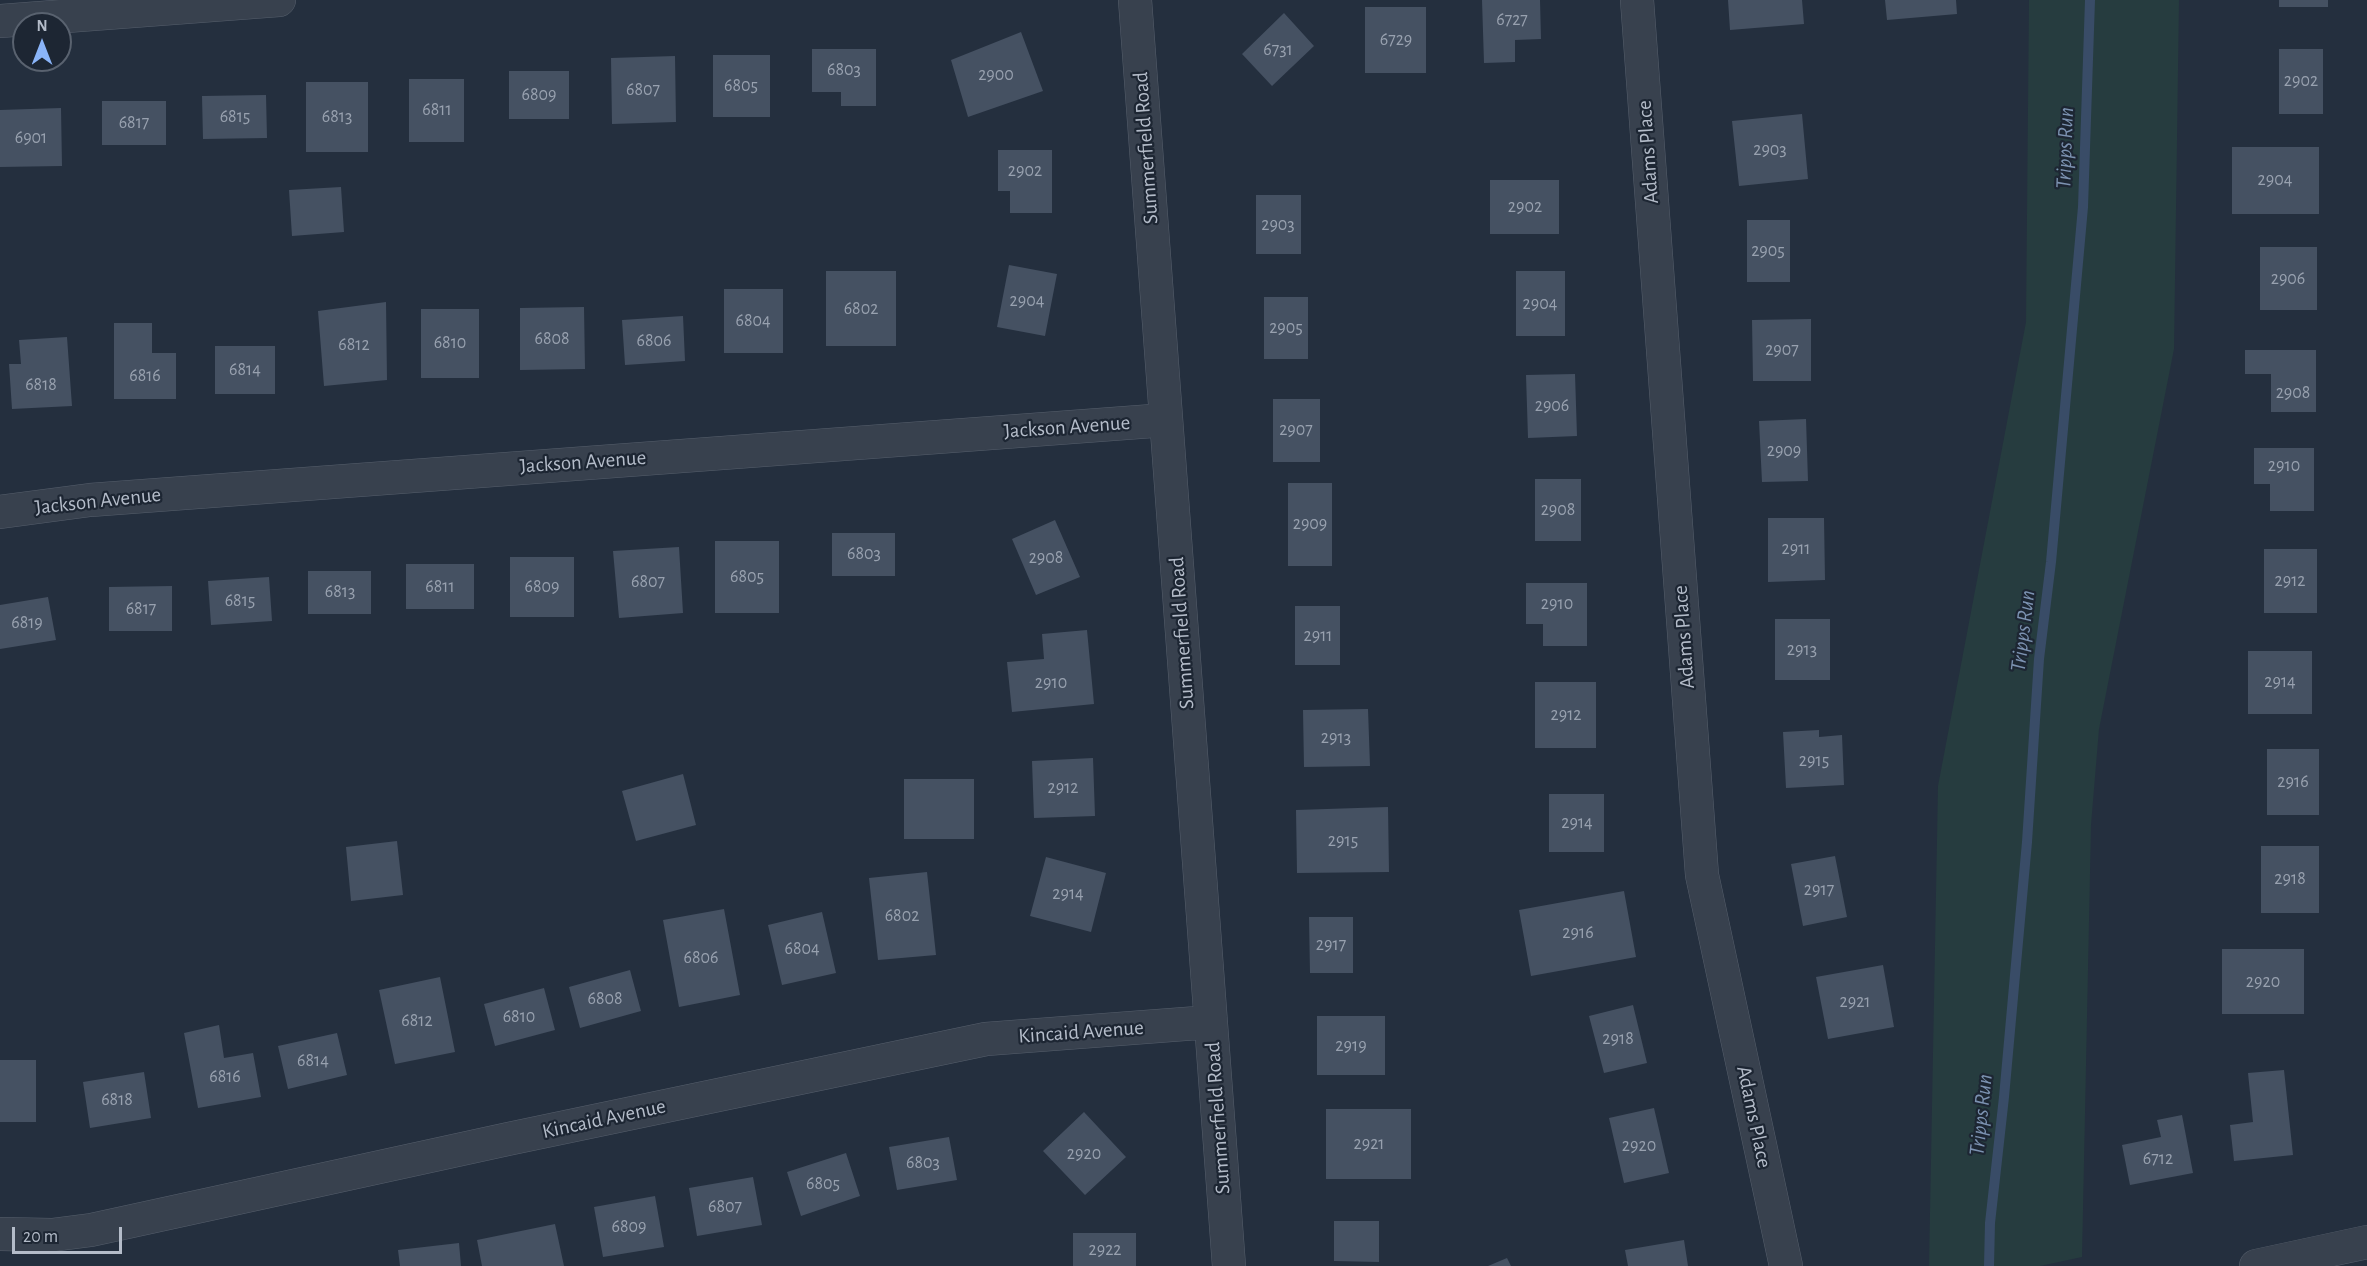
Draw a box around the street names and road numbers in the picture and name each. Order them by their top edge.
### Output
street label: Summerfield Road [1128,71,1164,225]
street label: Adams Place [1632,99,1664,205]
street label: Jackson Avenue [1003,410,1131,444]
street label: Jackson Avenue [519,445,647,479]
street label: Jackson Avenue [34,482,162,520]
street label: Summerfield Road [1164,556,1200,710]
street label: Adams Place [1668,584,1700,690]
street label: Kincaid Avenue [1017,1015,1145,1049]
street label: Summerfield Road [1200,1041,1236,1195]
street label: Adams Place [1731,1064,1777,1170]
street label: Kincaid Avenue [540,1094,668,1144]

